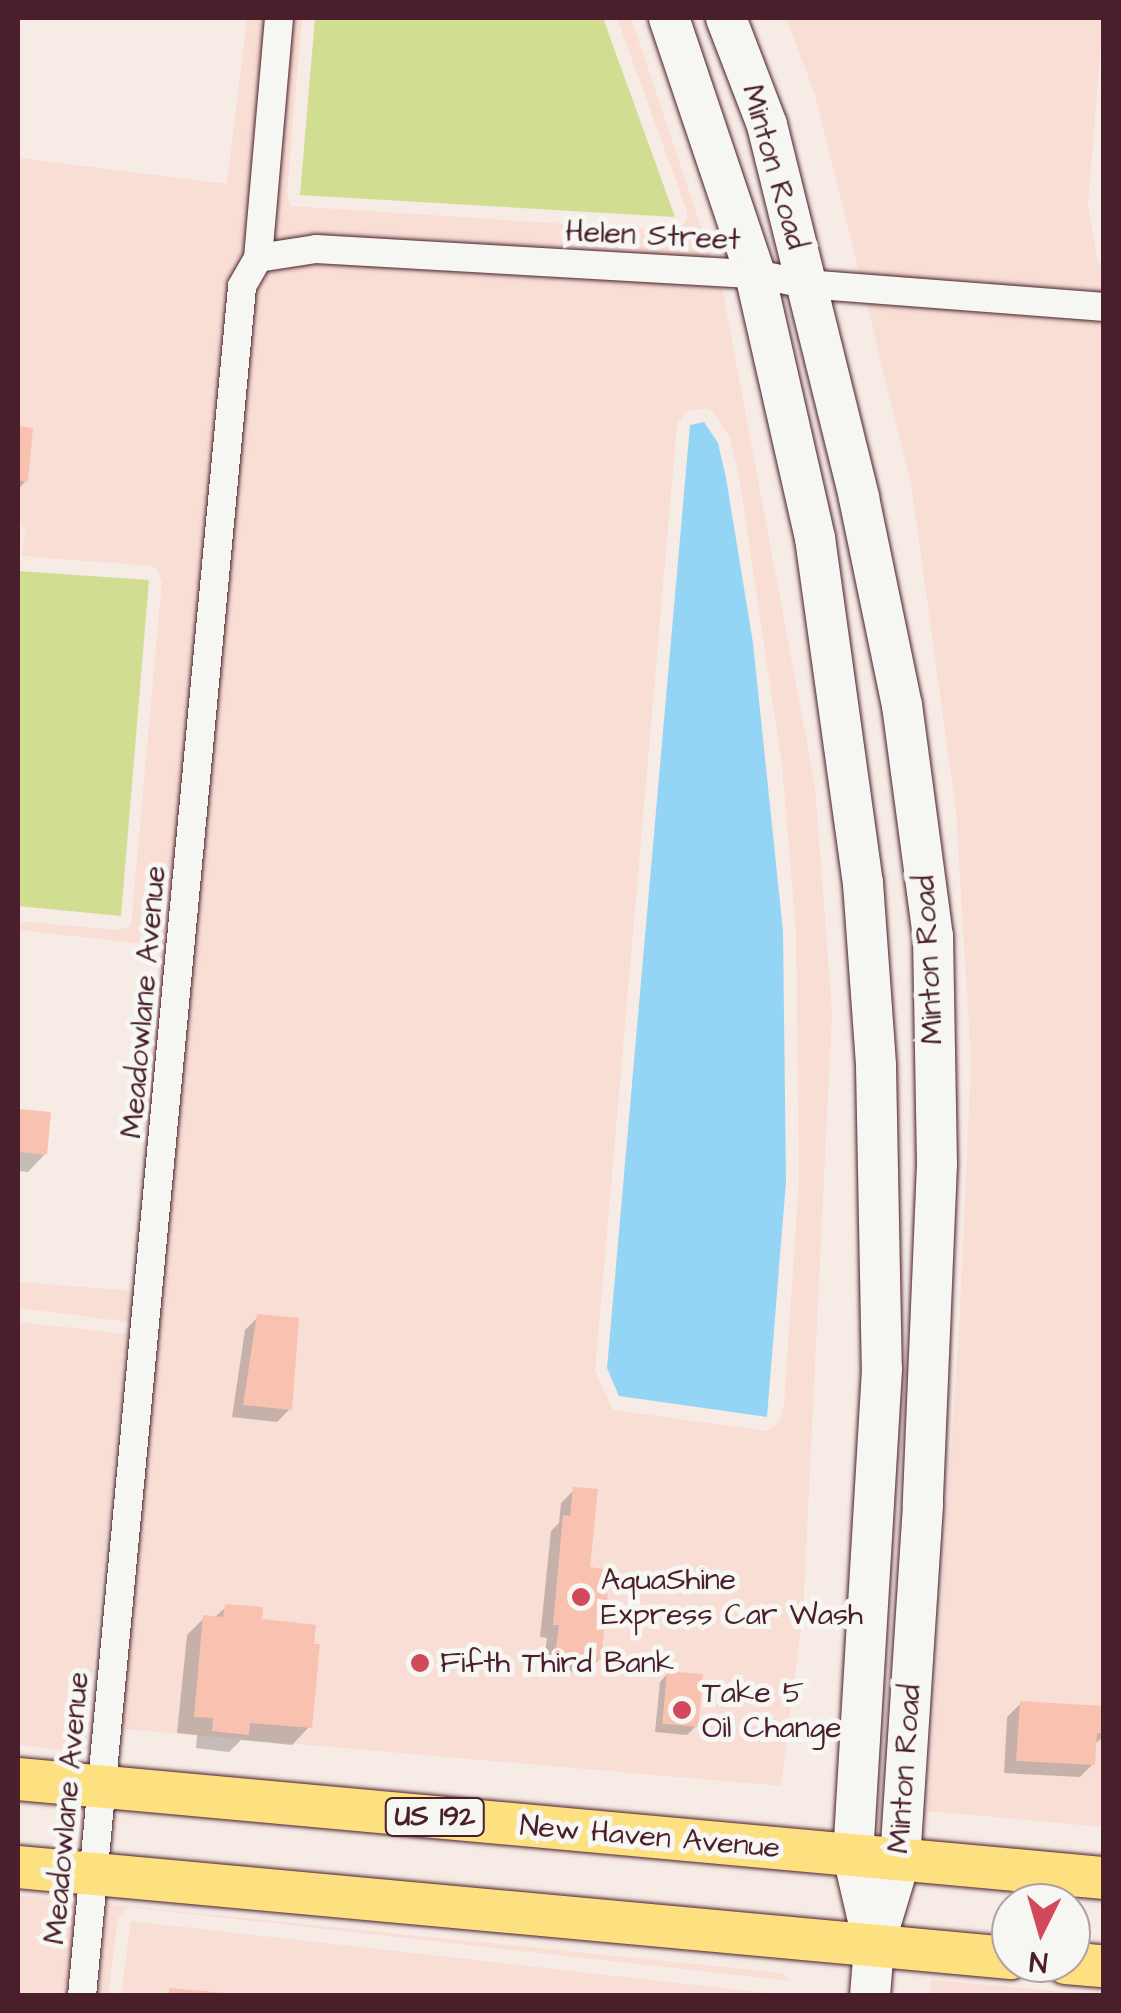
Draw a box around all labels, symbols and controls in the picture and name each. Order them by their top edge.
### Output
street label: Minton Road [733,81,815,253]
street label: Helen Street [565,213,741,259]
street label: Meadowlane Avenue [114,864,174,1140]
street label: Minton Road [907,875,951,1045]
place label: AquaShine Express Car Wash [601,1562,863,1632]
marker: AquaShine Express Car Wash [570,1586,592,1608]
place label: Fifth Third Bank [440,1645,674,1681]
marker: Fifth Third Bank [409,1652,431,1674]
street label: Meadowlane Avenue [37,1670,97,1946]
place label: Take 5 Oil Change [702,1675,841,1746]
street label: Minton Road [881,1683,929,1855]
marker: Take 5 Oil Change [671,1699,693,1721]
road number: US 192 [382,1794,488,1840]
street label: New Haven Avenue [518,1808,782,1866]
north arrow [991,1883,1091,1983]
text: N [1028,1941,1049,1982]

